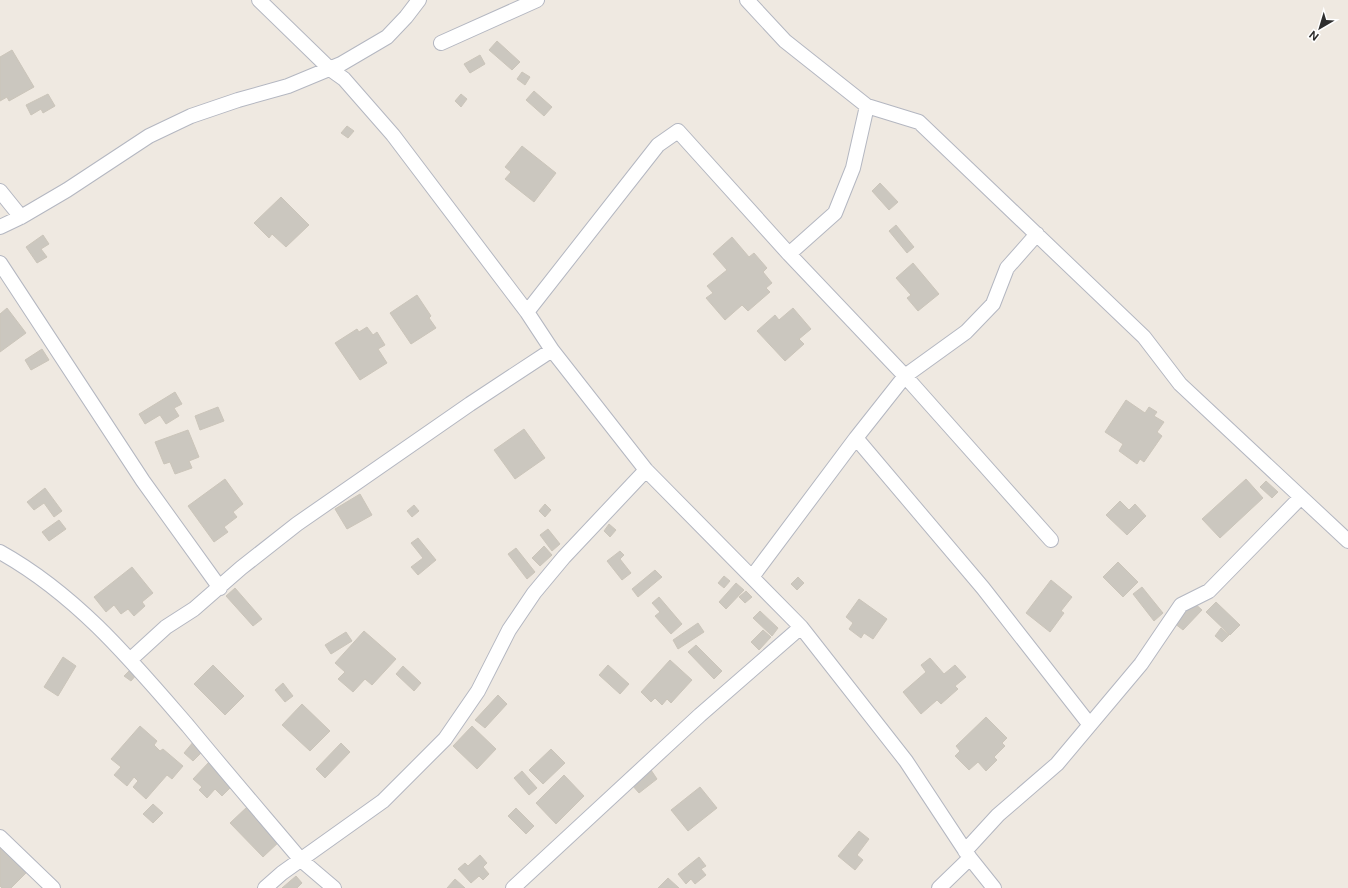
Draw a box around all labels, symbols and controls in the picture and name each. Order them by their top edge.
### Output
north arrow [1300,8,1340,48]
text: N [1307,29,1321,43]

